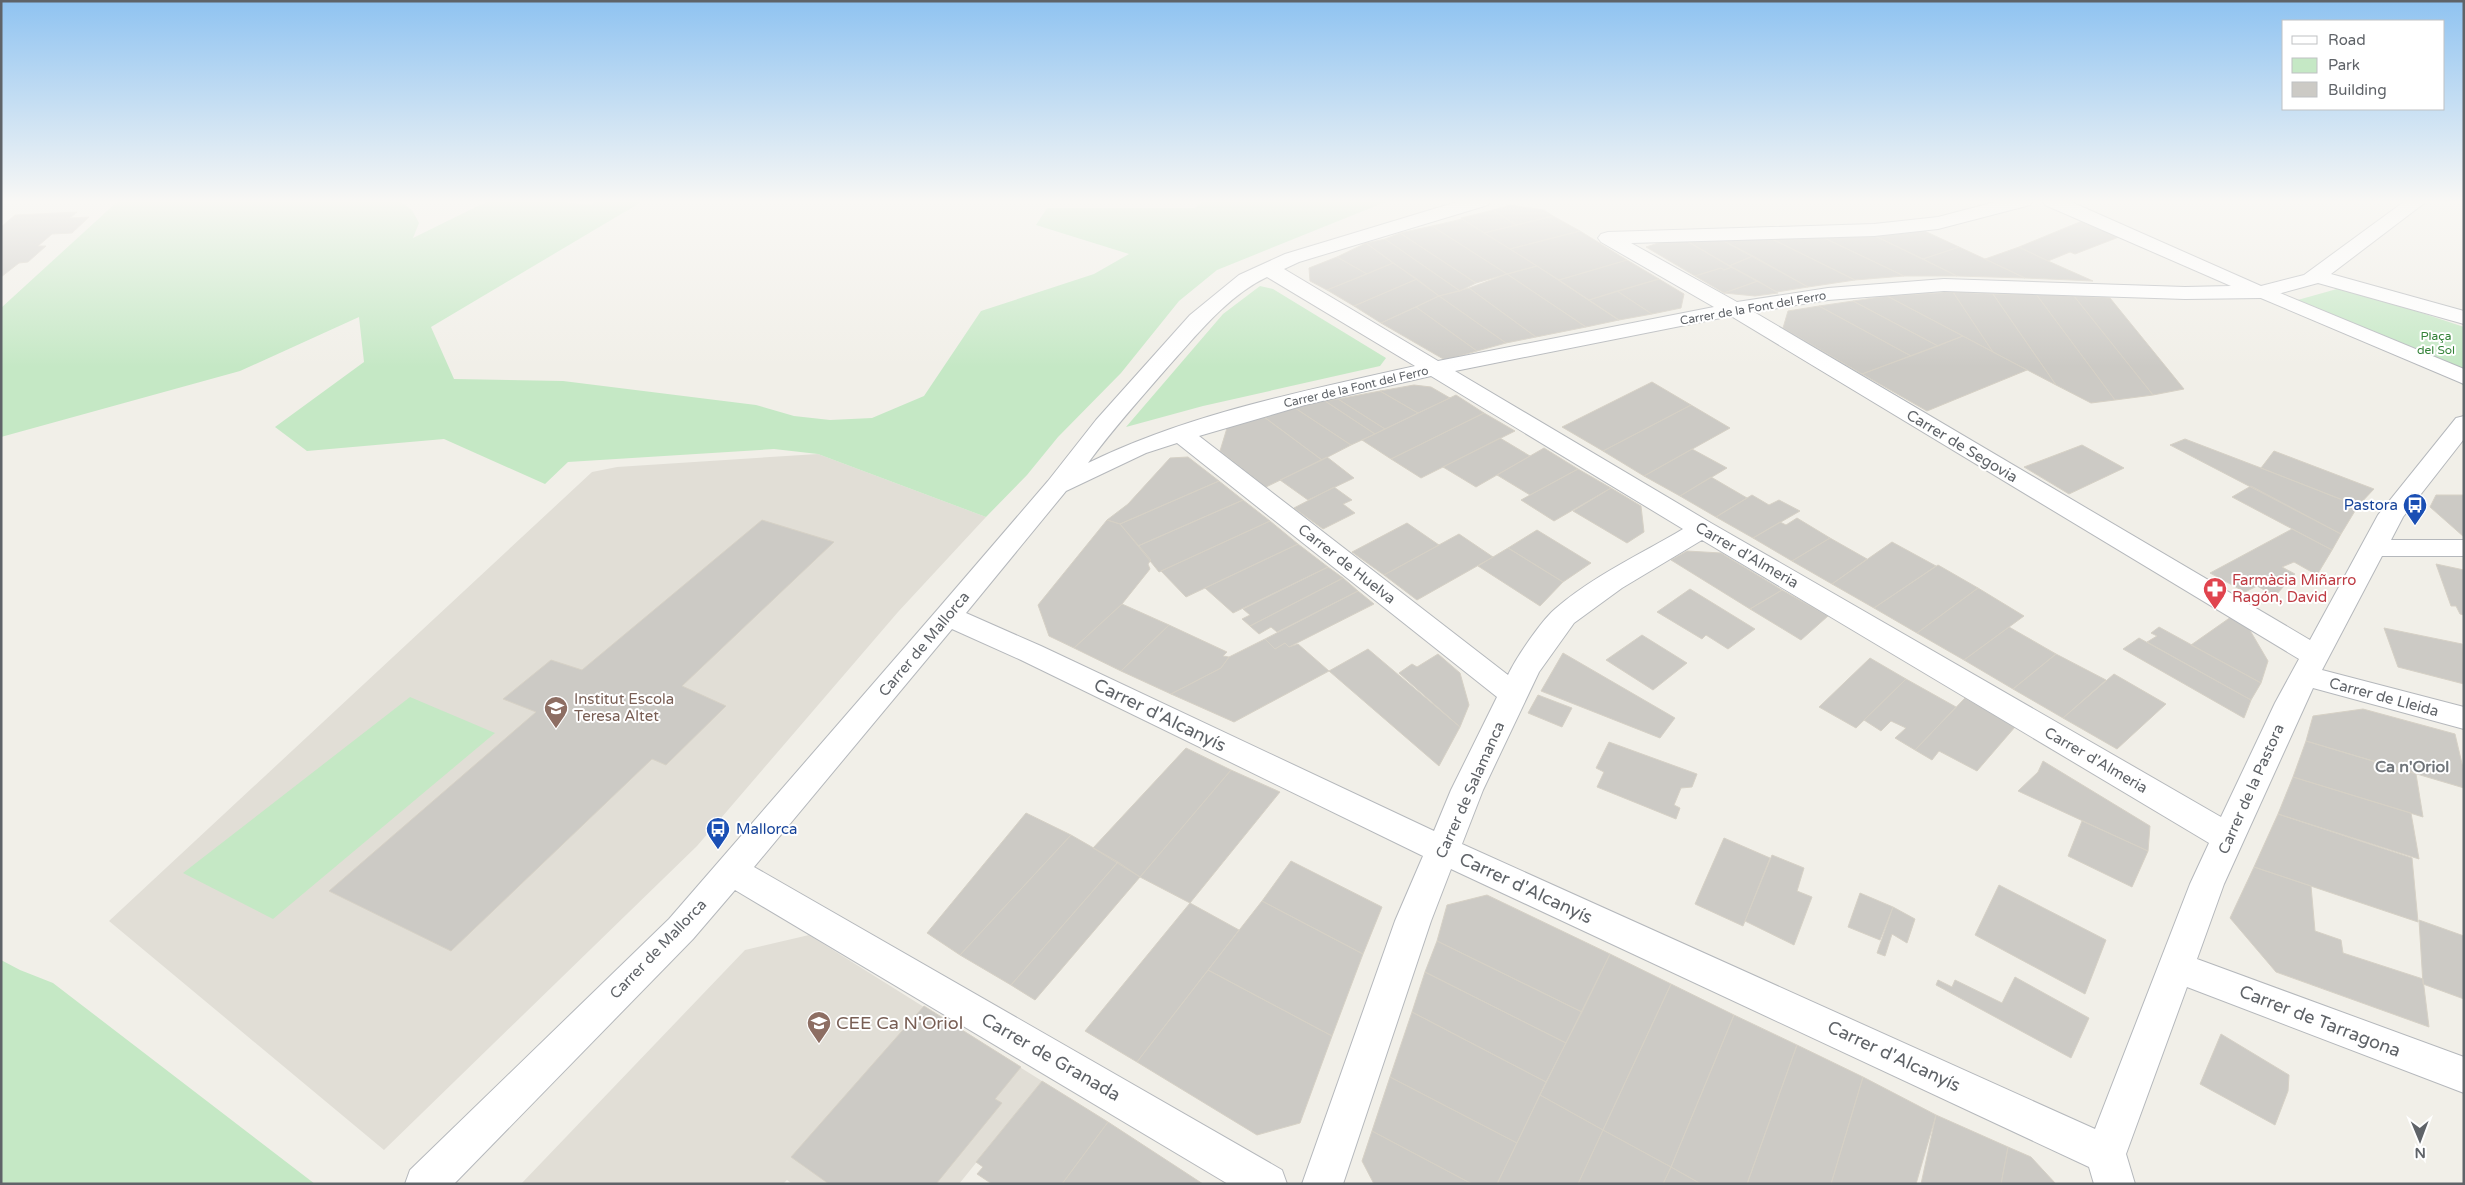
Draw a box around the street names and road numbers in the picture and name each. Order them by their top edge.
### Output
street label: Carrer de la Font del Ferro [1679,288,1827,328]
street label: Carrer de la Font del Ferro [1282,363,1430,411]
street label: Carrer de Segovia [1903,406,2021,486]
street label: Carrer d'Almeria [1692,518,1802,592]
street label: Carrer de Huelva [1295,520,1399,608]
street label: Carrer de Mallorca [875,588,973,700]
street label: Carrer d'Alcanyís [1090,673,1230,757]
street label: Carrer de Lleida [2327,674,2441,720]
street label: Carrer de Salamanca [1432,719,1508,861]
street label: Carrer de la Pastora [2214,721,2288,857]
street label: Carrer d'Almeria [2041,723,2151,797]
street label: Carrer d'Alcanyís [1456,848,1596,928]
street label: Carrer de Mallorca [606,895,710,1003]
street label: Carrer de Tarragona [2236,980,2404,1062]
street label: Carrer de Granada [977,1008,1125,1106]
street label: Carrer d'Alcanyís [1824,1016,1964,1096]

